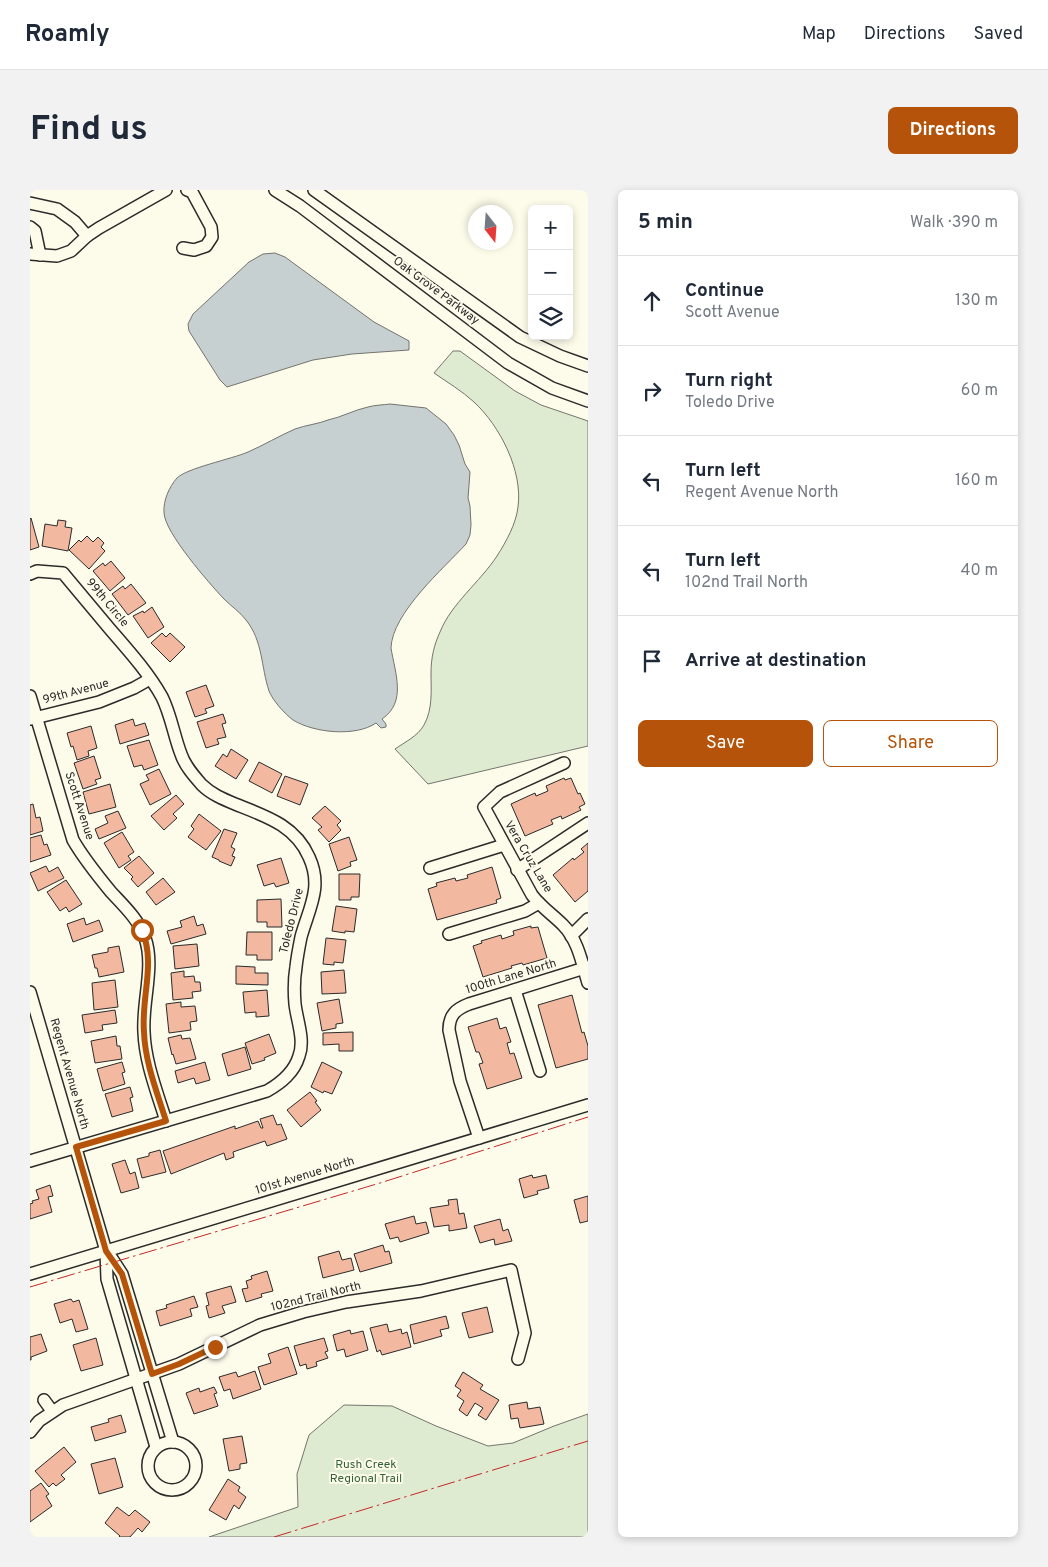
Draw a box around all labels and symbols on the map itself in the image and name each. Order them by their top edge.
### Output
north arrow [468,205,513,250]
street label: Oak Grove Parkway [390,253,482,329]
street label: 99th Circle [82,575,132,631]
street label: 99th Avenue [41,675,111,709]
street label: Scott Avenue [60,770,98,842]
street label: Vera Cruz Lane [500,818,556,896]
street label: Toledo Drive [276,886,308,956]
route start [131,919,154,942]
street label: 100th Lane North [464,956,558,998]
street label: Regent Avenue North [45,1016,93,1132]
street label: 101st Avenue North [254,1153,356,1199]
street label: 102nd Trail North [269,1278,363,1316]
route end [204,1336,227,1359]
park label: Rush Creek Regional Trail [330,1457,402,1487]

